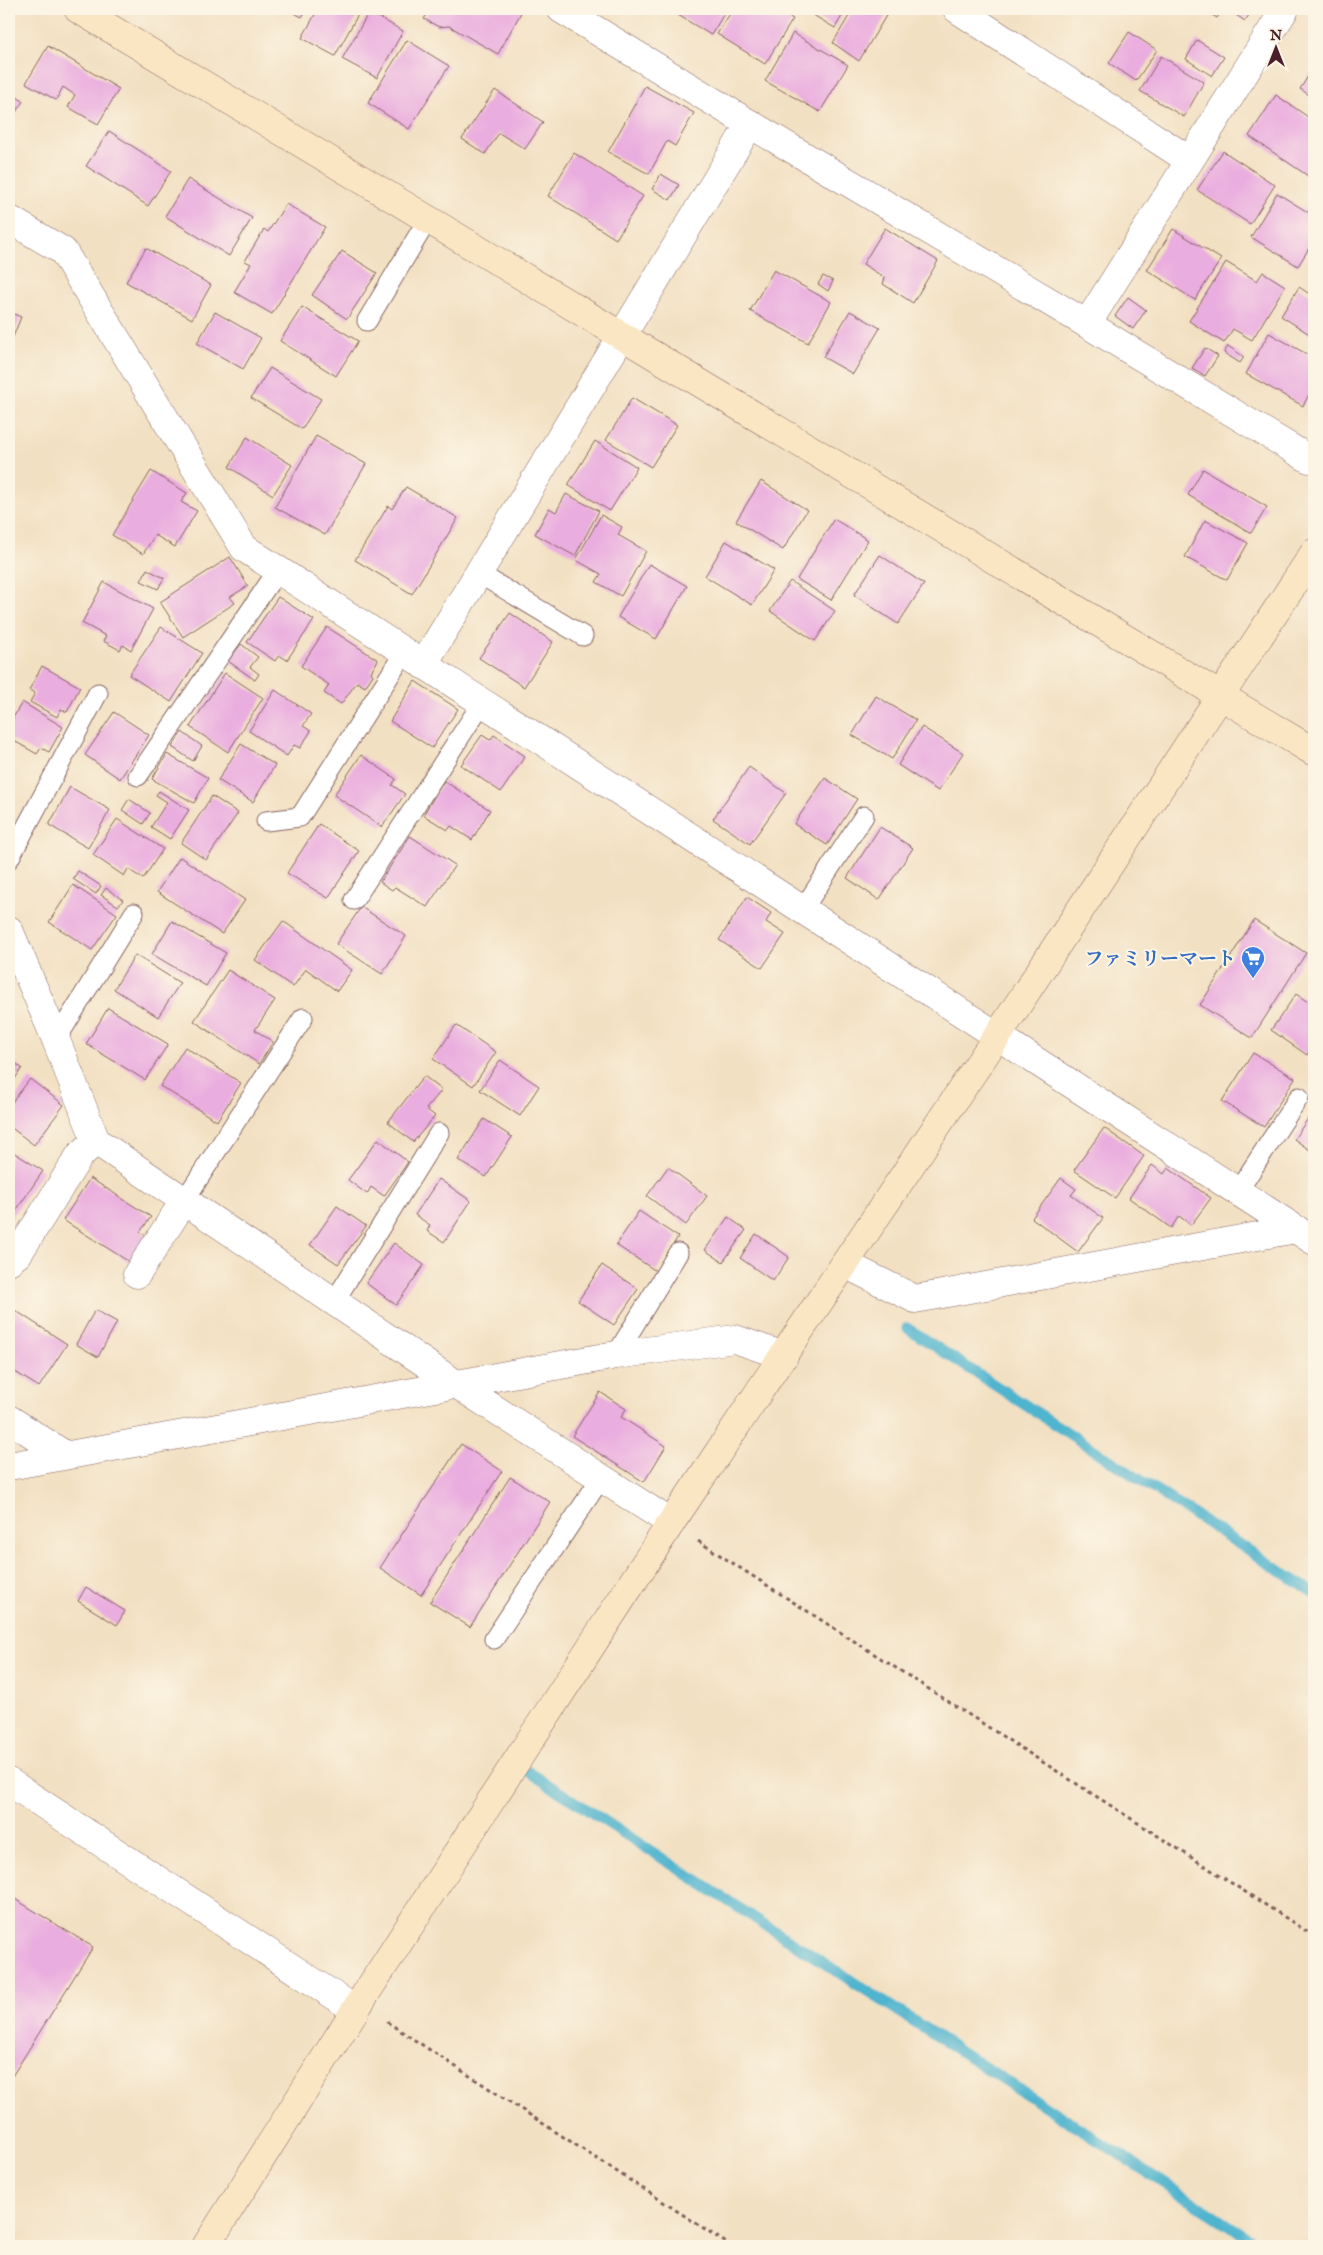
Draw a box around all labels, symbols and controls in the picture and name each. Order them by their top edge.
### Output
north arrow [1250,22,1300,72]
text: N [1269,27,1282,45]
supermarket icon: ファミリーマート [1240,945,1266,979]
place label: ファミリーマート [1084,948,1236,972]

